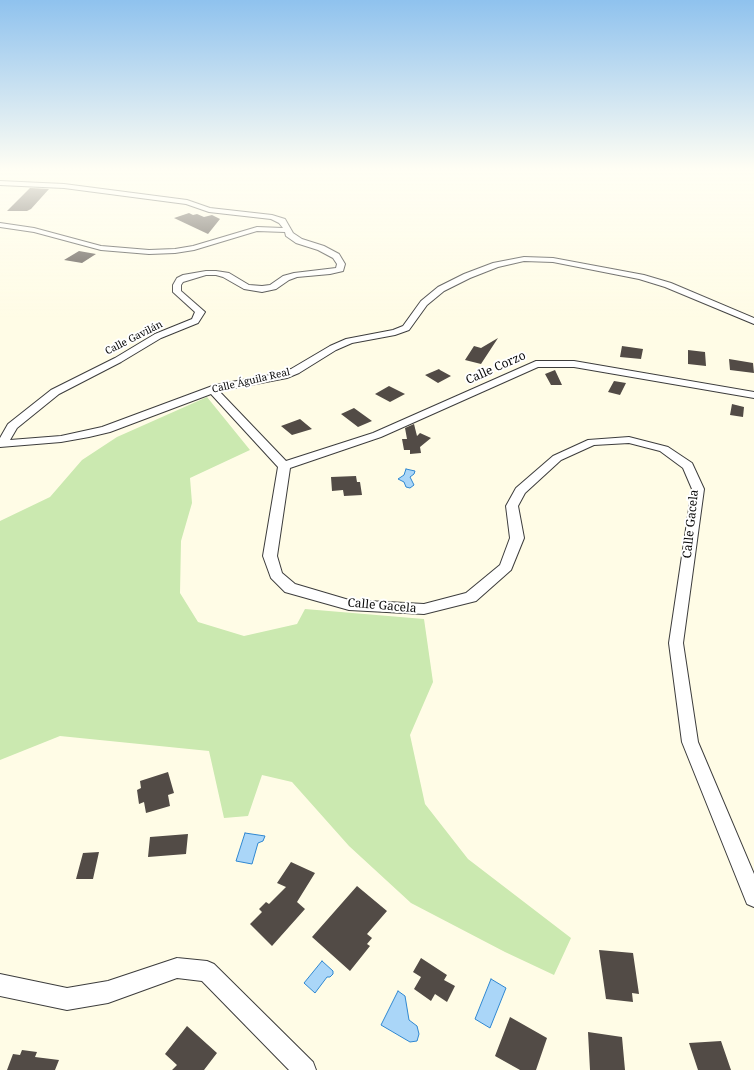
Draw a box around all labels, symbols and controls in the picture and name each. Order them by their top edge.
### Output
street label: Calle Gavilán [103,318,165,358]
street label: Calle Corzo [464,348,528,388]
street label: Calle Águila Real [211,366,291,396]
street label: Calle Gacela [680,489,702,559]
street label: Calle Gacela [347,596,417,616]

